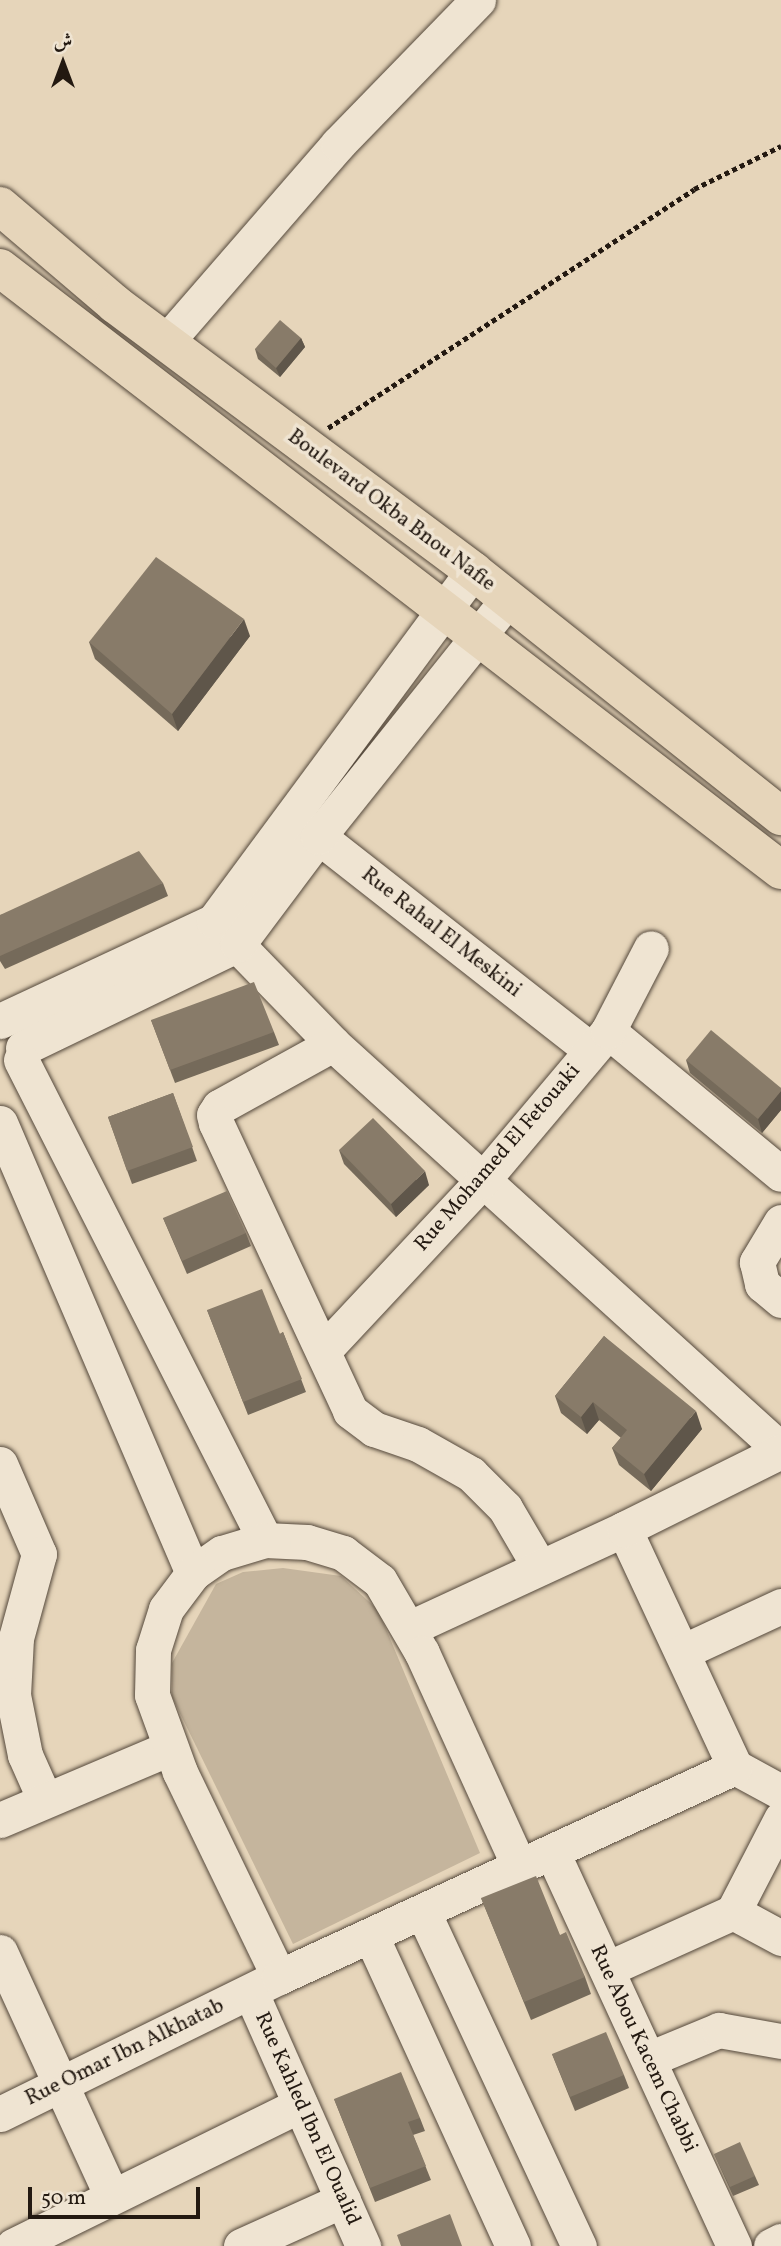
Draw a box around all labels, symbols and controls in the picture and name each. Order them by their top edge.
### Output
north arrow [28,28,98,98]
text: ش [54,29,72,55]
street label: Boulevard Okba Bnou Nafie [282,425,500,597]
street label: Rue Rahal El Meskini [356,863,526,1003]
street label: Rue Mohamed El Fetouaki [410,1059,586,1257]
street label: Rue Abou Kacem Chabbi [584,1941,702,2157]
street label: Rue Omar Ibn Alkhatab [22,1994,228,2112]
street label: Rue Kahled Ibn El Oualid [249,2008,365,2230]
scale bar [32,2172,203,2216]
text: 50 m [41,2184,86,2213]

